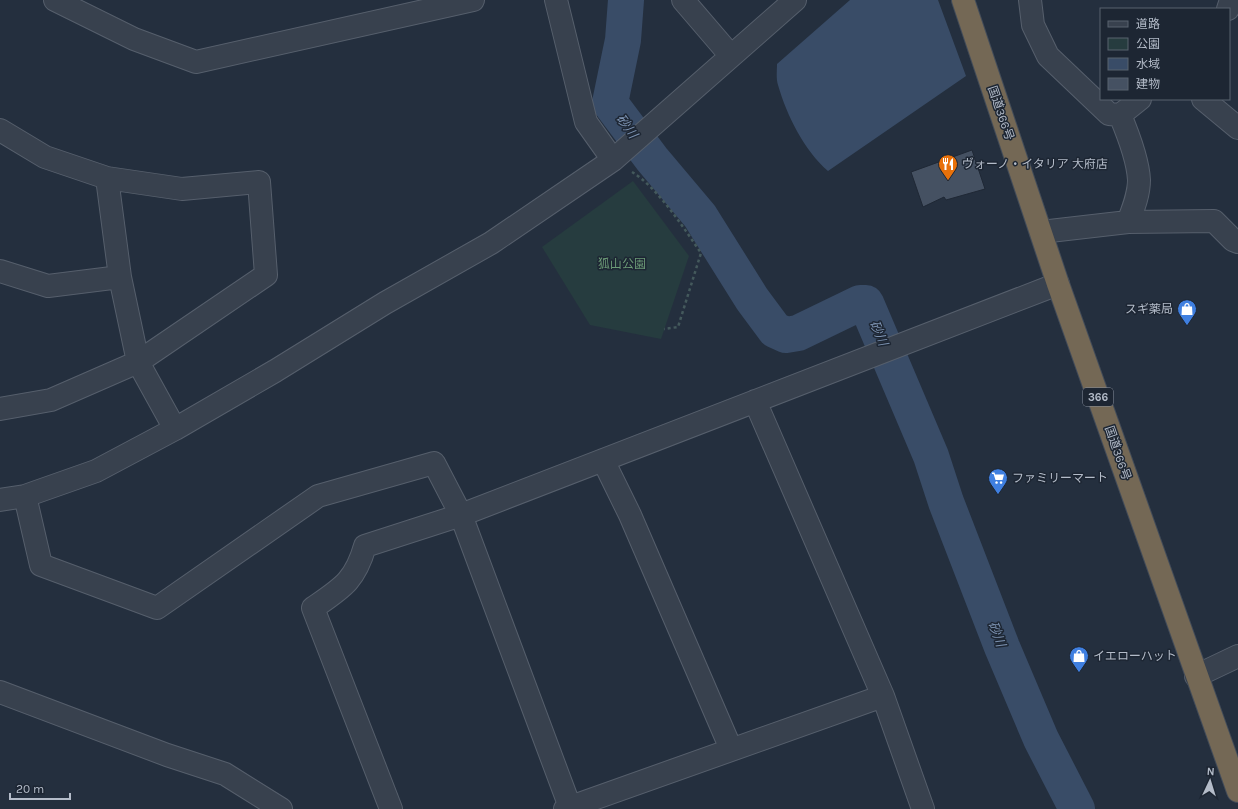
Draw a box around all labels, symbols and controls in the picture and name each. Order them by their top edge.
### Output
legend [1100,8,1230,100]
text: 道路 [1136,17,1160,31]
text: 公園 [1136,37,1160,51]
text: 水域 [1136,57,1160,71]
text: 建物 [1136,77,1160,91]
street label: 国道366号 [985,84,1017,142]
water label: 砂川 [613,111,642,143]
restaurant icon: ヴォーノ・イタリア 大府店 [937,153,959,181]
place label: ヴォーノ・イタリア 大府店 [962,157,1108,171]
park label: 狐山公園 [598,257,646,271]
shop icon: スギ薬局 [1176,298,1198,326]
place label: スギ薬局 [1125,302,1173,316]
water label: 砂川 [867,318,892,350]
road number: 366 [1083,388,1113,406]
street label: 国道366号 [1102,424,1134,482]
supermarket icon: ファミリーマート [987,467,1009,495]
place label: ファミリーマート [1012,471,1108,485]
water label: 砂川 [985,619,1009,651]
shop icon: イエローハット [1068,645,1090,673]
place label: イエローハット [1093,649,1177,663]
north arrow [1190,761,1230,801]
text: N [1206,765,1215,778]
scale bar [10,775,70,801]
text: 20 m [16,782,44,796]

